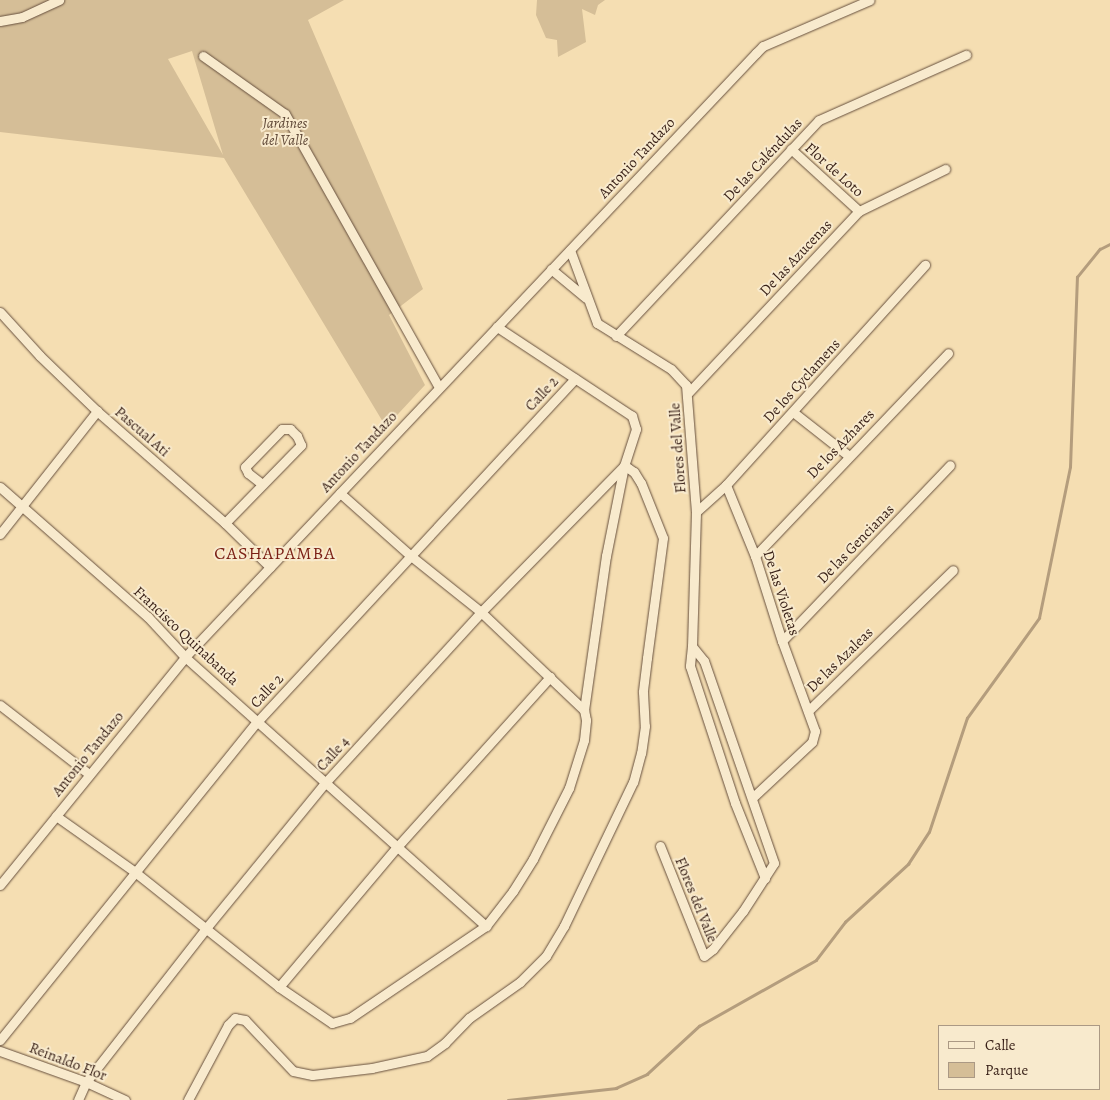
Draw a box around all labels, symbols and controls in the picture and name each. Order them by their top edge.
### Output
park label: Jardines del Valle [262,114,308,149]
street label: Antonio Tandazo [595,114,679,202]
street label: De las Caléndulas [720,114,806,206]
street label: Flor de Loto [801,139,867,201]
street label: De las Azucenas [756,216,836,300]
street label: De los Cyclamens [760,335,844,427]
street label: Calle 2 [522,373,562,415]
street label: Flores del Valle [666,402,690,494]
street label: Pascual Ati [111,403,173,461]
street label: De los Azhares [803,406,879,482]
street label: Antonio Tandazo [317,408,401,496]
street label: De las Gencianas [814,501,898,587]
district label: CASHAPAMBA [213,542,337,564]
street label: De las Violetas [759,548,803,638]
street label: Francisco Quinabanda [130,583,242,689]
street label: De las Azaleas [803,624,877,696]
street label: Calle 2 [247,670,287,712]
street label: Antonio Tandazo [48,708,128,800]
street label: Calle 4 [313,733,353,775]
street label: Flores del Valle [671,855,721,945]
legend [938,1025,1100,1090]
text: Calle [985,1035,1015,1055]
street label: Reinaldo Flor [27,1039,109,1085]
text: Parque [985,1060,1028,1080]

